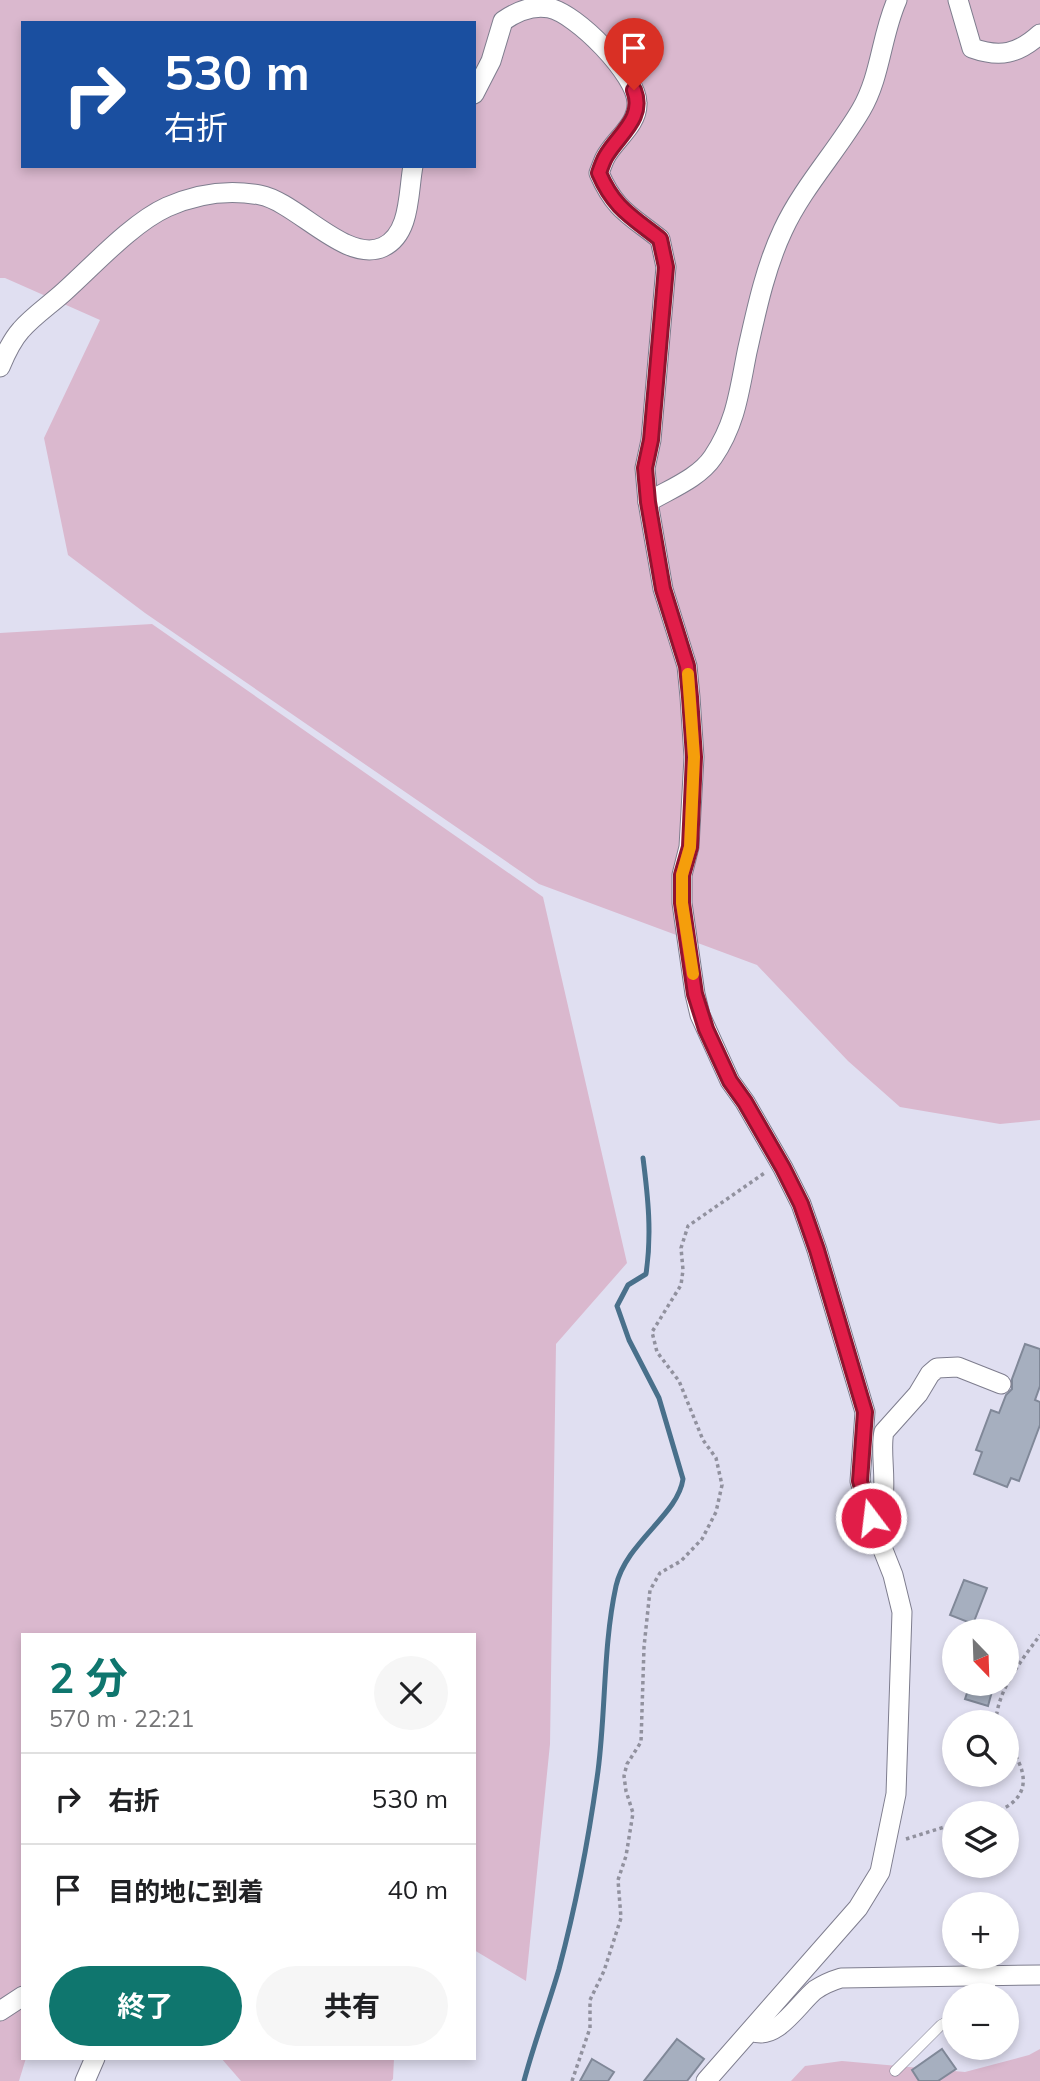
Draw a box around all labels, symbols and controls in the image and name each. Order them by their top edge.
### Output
pin [604,18,664,90]
icon: arrive [615,29,653,67]
text: 530 m [164,41,310,102]
icon: right [49,49,140,140]
text: 右折 [164,107,228,147]
position arrow [834,1481,908,1555]
north arrow [942,1619,1018,1696]
map controls [942,1619,1019,2060]
text: 2 分 [49,1651,128,1704]
button: close [374,1656,448,1730]
text: 570 m · 22:21 [49,1704,194,1733]
button: search [942,1710,1019,1787]
icon: right [49,1780,87,1818]
text: 530 m [372,1782,448,1815]
text: 右折 [108,1784,160,1817]
button: layers [942,1801,1019,1878]
icon: arrive [49,1871,87,1909]
text: 40 m [387,1873,448,1906]
text: 目的地に到着 [108,1875,264,1908]
button: + [942,1892,1019,1969]
button: 終了 [49,1966,242,2046]
button: 共有 [256,1966,448,2046]
button: − [942,1983,1019,2060]

